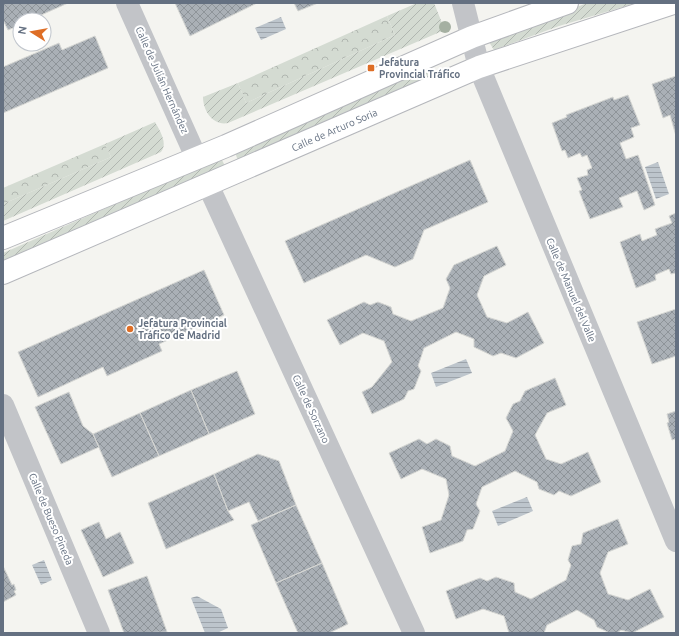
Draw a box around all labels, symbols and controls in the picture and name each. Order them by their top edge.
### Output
north arrow [12,12,52,52]
text: N [16,25,29,35]
street label: Calle de Julián Hernández [133,25,191,135]
place label: Jefatura Provincial Tráfico [379,57,460,80]
marker: Jefatura Provincial Tráfico [366,63,376,73]
street label: Calle de Arturo Soria [290,106,379,153]
street label: Calle de Manuel del Valle [544,236,598,344]
place label: Jefatura Provincial Tráfico de Madrid [138,318,227,341]
marker: Jefatura Provincial Tráfico de Madrid [125,324,135,334]
street label: Calle de Sorzano [290,373,332,445]
street label: Calle de Bueso Pineda [27,471,75,567]

